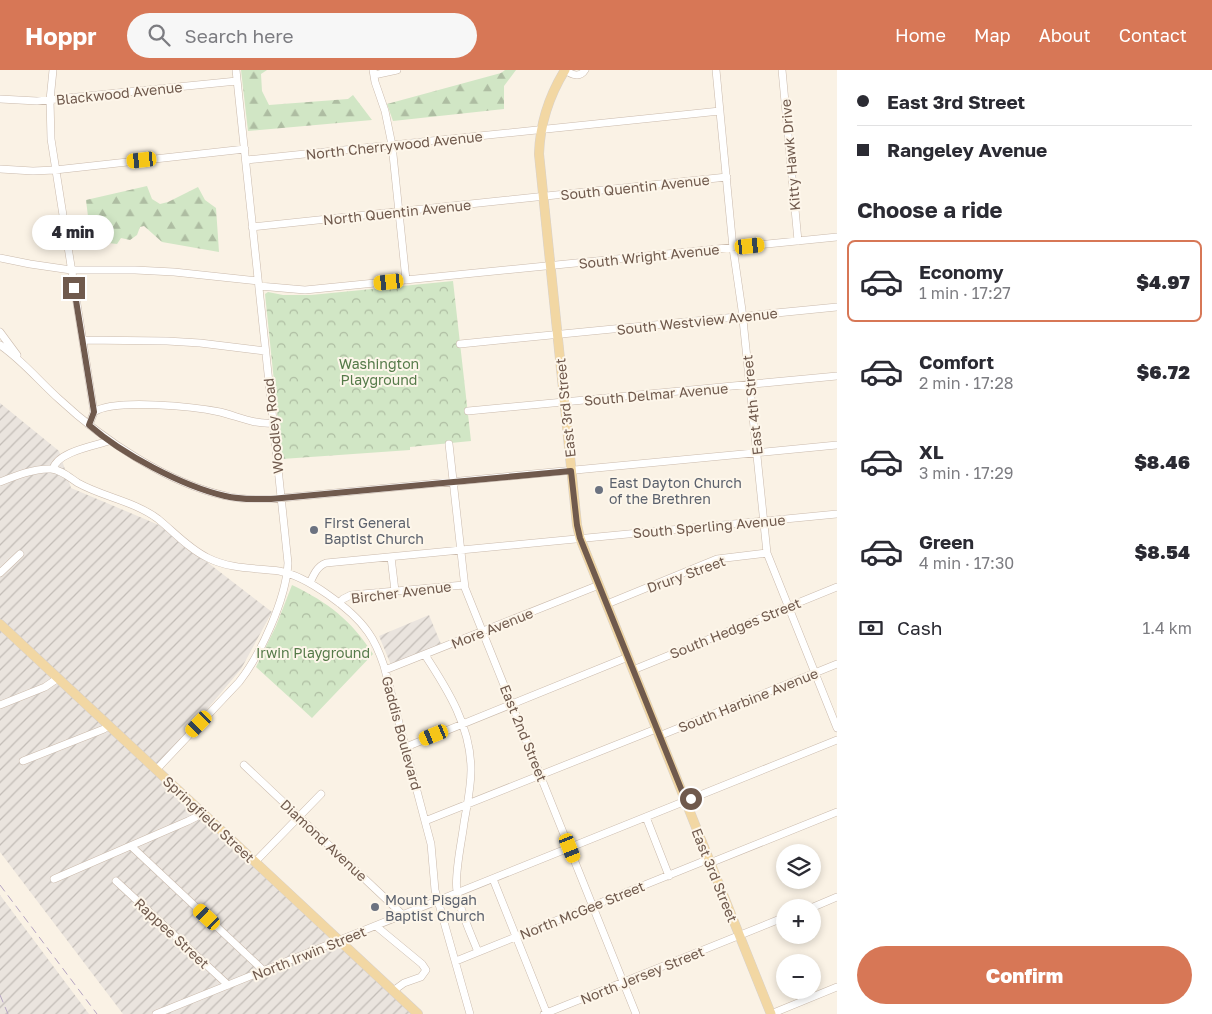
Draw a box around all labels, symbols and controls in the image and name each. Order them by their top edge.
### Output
search box [127,13,477,58]
text: Hoppr [25,21,97,50]
icon: search [145,21,173,49]
text: Search here [185,24,293,47]
text: Home [895,24,946,46]
text: Map [974,24,1011,46]
text: About [1039,24,1091,46]
text: Contact [1119,24,1187,46]
street label: Blackwood Avenue [55,78,183,108]
text: East 3rd Street [887,90,1025,113]
street label: Kitty Hawk Drive [777,98,803,212]
street label: North Cherrywood Avenue [305,127,483,163]
text: Rangeley Avenue [887,138,1047,161]
car [126,151,157,169]
street label: South Quentin Avenue [560,171,710,203]
street label: North Quentin Avenue [322,196,472,228]
text: Choose a ride [857,196,1003,223]
callout: 4 min [33,216,115,250]
text: 4 min [52,222,94,242]
car [734,237,765,255]
street label: South Wright Avenue [578,240,720,272]
icon: car [859,259,904,304]
text: Economy [919,260,1004,283]
text: $4.97 [1136,270,1190,293]
car [373,273,404,291]
route end [63,277,85,299]
text: 1 min · 17:27 [919,283,1011,303]
street label: South Westview Avenue [616,304,778,338]
icon: car [859,349,904,394]
text: Comfort [919,350,994,373]
street label: East 4th Street [738,354,766,456]
park label: Washington Playground [339,355,419,388]
street label: East 3rd Street [551,357,579,459]
text: $6.72 [1136,360,1190,383]
text: 2 min · 17:28 [919,373,1013,393]
street label: Woodley Road [260,377,286,475]
street label: South Delmar Avenue [583,379,729,409]
icon: car [859,439,904,484]
text: XL [919,440,944,463]
text: $8.46 [1134,450,1190,473]
text: 3 min · 17:29 [919,463,1013,483]
place label: East Dayton Church of the Brethren [609,474,742,507]
marker: East Dayton Church of the Brethren [593,484,605,496]
street label: South Sperling Avenue [632,511,786,541]
place label: First General Baptist Church [324,514,424,547]
marker: First General Baptist Church [308,524,320,536]
icon: car [859,529,904,574]
text: Green [919,530,974,553]
text: $8.54 [1135,540,1190,563]
street label: Drury Street [644,552,728,596]
text: 4 min · 17:30 [919,553,1014,573]
street label: Bircher Avenue [350,577,452,607]
street label: South Hedges Street [667,594,803,662]
street label: More Avenue [449,604,535,652]
icon: cash [857,614,885,642]
text: Cash [897,616,942,639]
text: 1.4 km [1142,618,1192,638]
park label: Irwin Playground [256,644,370,661]
street label: South Harbine Avenue [675,664,821,736]
street label: Gaddis Boulevard [379,674,425,792]
street label: East 2nd Street [497,682,551,784]
car [183,708,214,740]
car [417,722,450,748]
street label: Springfield Street [160,772,258,866]
route start [680,788,702,810]
street label: Diamond Avenue [277,795,371,885]
street label: East 3rd Street [688,826,742,924]
car [557,831,582,865]
map controls [776,844,821,999]
button: layers [776,844,821,889]
street label: North McGee Street [517,877,647,943]
place label: Mount Pisgah Baptist Church [385,891,485,924]
street label: Rappee Street [131,894,213,972]
button: + [776,899,821,944]
car [190,901,223,933]
marker: Mount Pisgah Baptist Church [369,901,381,913]
street label: North Irwin Street [250,922,368,984]
street label: North Jersey Street [578,942,706,1008]
button: Confirm [857,946,1192,1004]
button: − [776,954,821,999]

